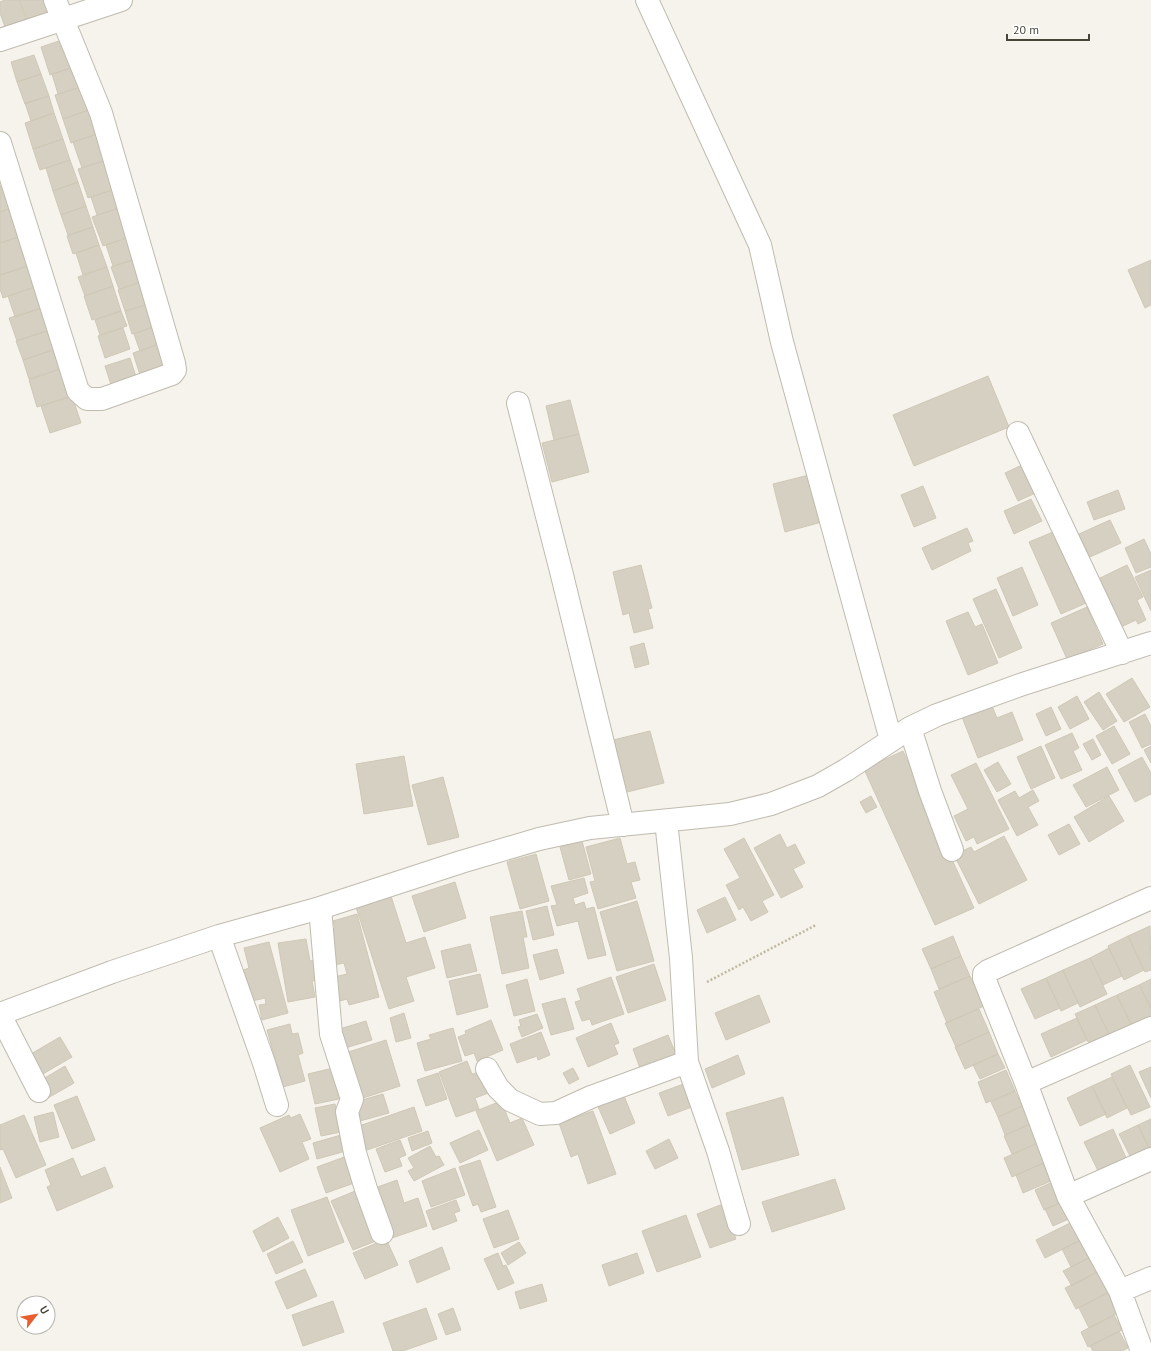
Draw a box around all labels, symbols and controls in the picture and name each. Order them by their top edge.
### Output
scale bar [1007,16,1089,42]
text: 20 m [1013,22,1039,37]
north arrow [16,1295,56,1335]
text: U [37,1303,52,1316]

